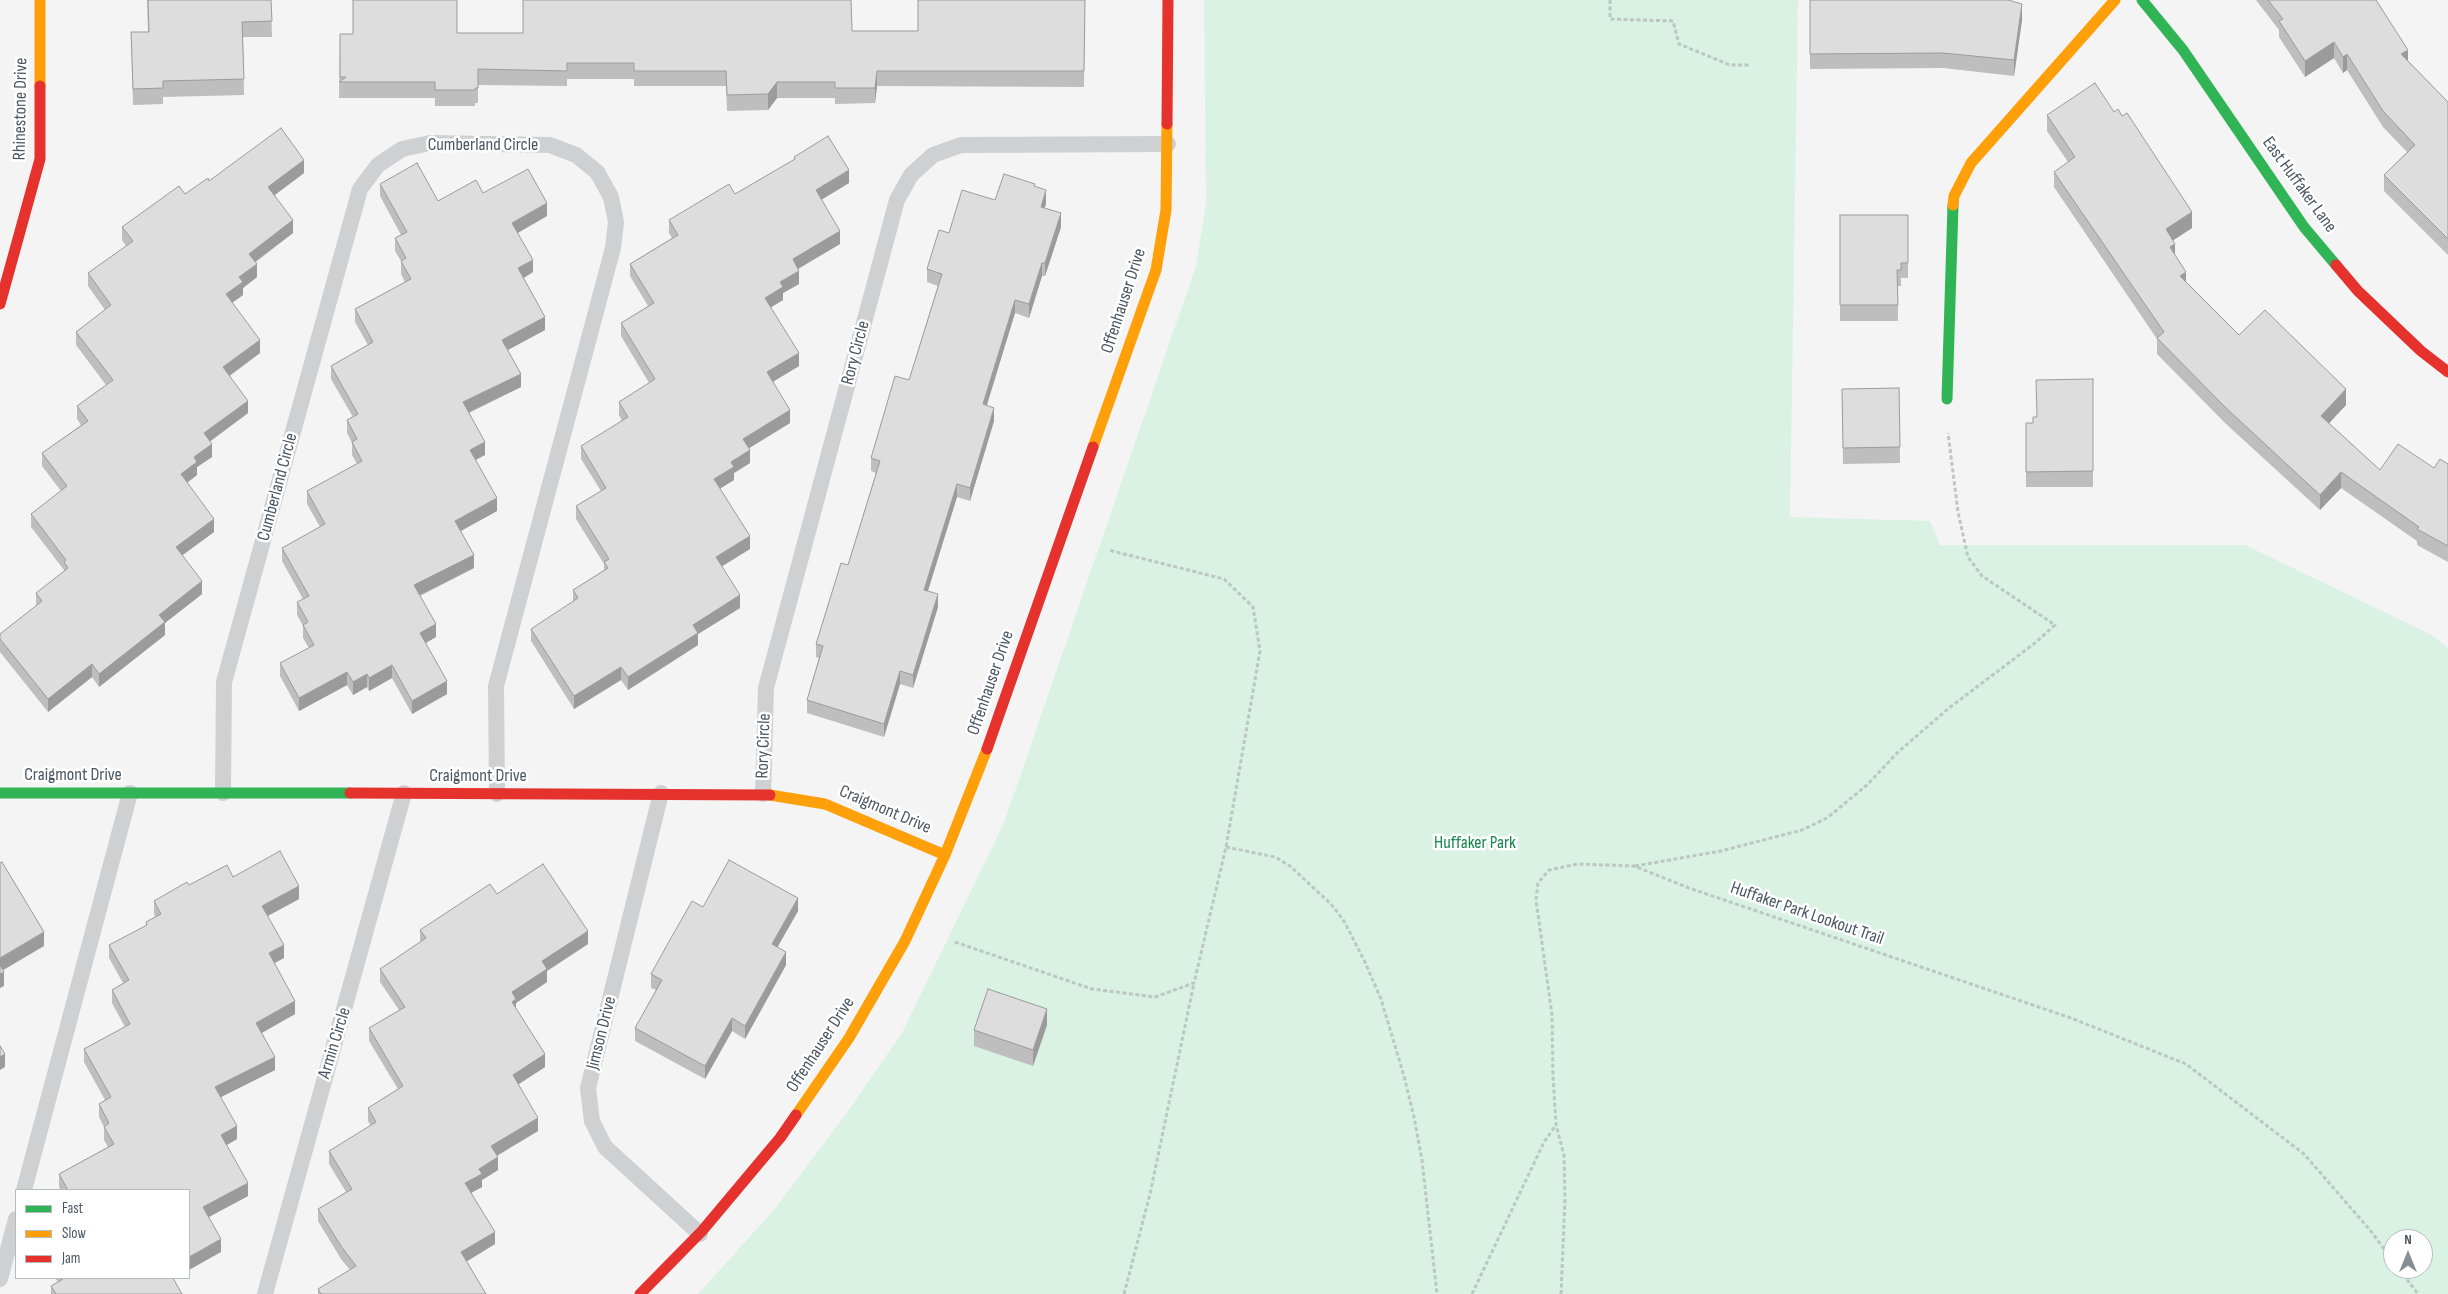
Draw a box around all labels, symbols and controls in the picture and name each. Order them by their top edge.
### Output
street label: Rhinestone Drive [9,57,33,161]
street label: East Huffaker Lane [2257,133,2341,237]
street label: Cumberland Circle [428,134,538,156]
street label: Offenhauser Drive [1097,246,1151,356]
street label: Rory Circle [837,319,875,387]
street label: Cumberland Circle [253,431,303,543]
street label: Offenhauser Drive [963,628,1019,738]
street label: Rory Circle [752,713,776,779]
street label: Craigmont Drive [24,764,122,786]
street label: Craigmont Drive [429,765,527,787]
street label: Craigmont Drive [836,781,934,839]
park label: Huffaker Park [1434,832,1516,854]
street label: Huffaker Park Lookout Trail [1728,878,1886,950]
street label: Offenhauser Drive [782,993,860,1097]
street label: Jimson Drive [583,994,621,1072]
street label: Armin Circle [314,1005,356,1081]
legend [15,1189,190,1279]
text: Fast [62,1199,83,1218]
text: Slow [62,1224,86,1243]
north arrow [2383,1229,2433,1279]
text: N [2404,1231,2412,1248]
text: Jam [62,1249,80,1268]

